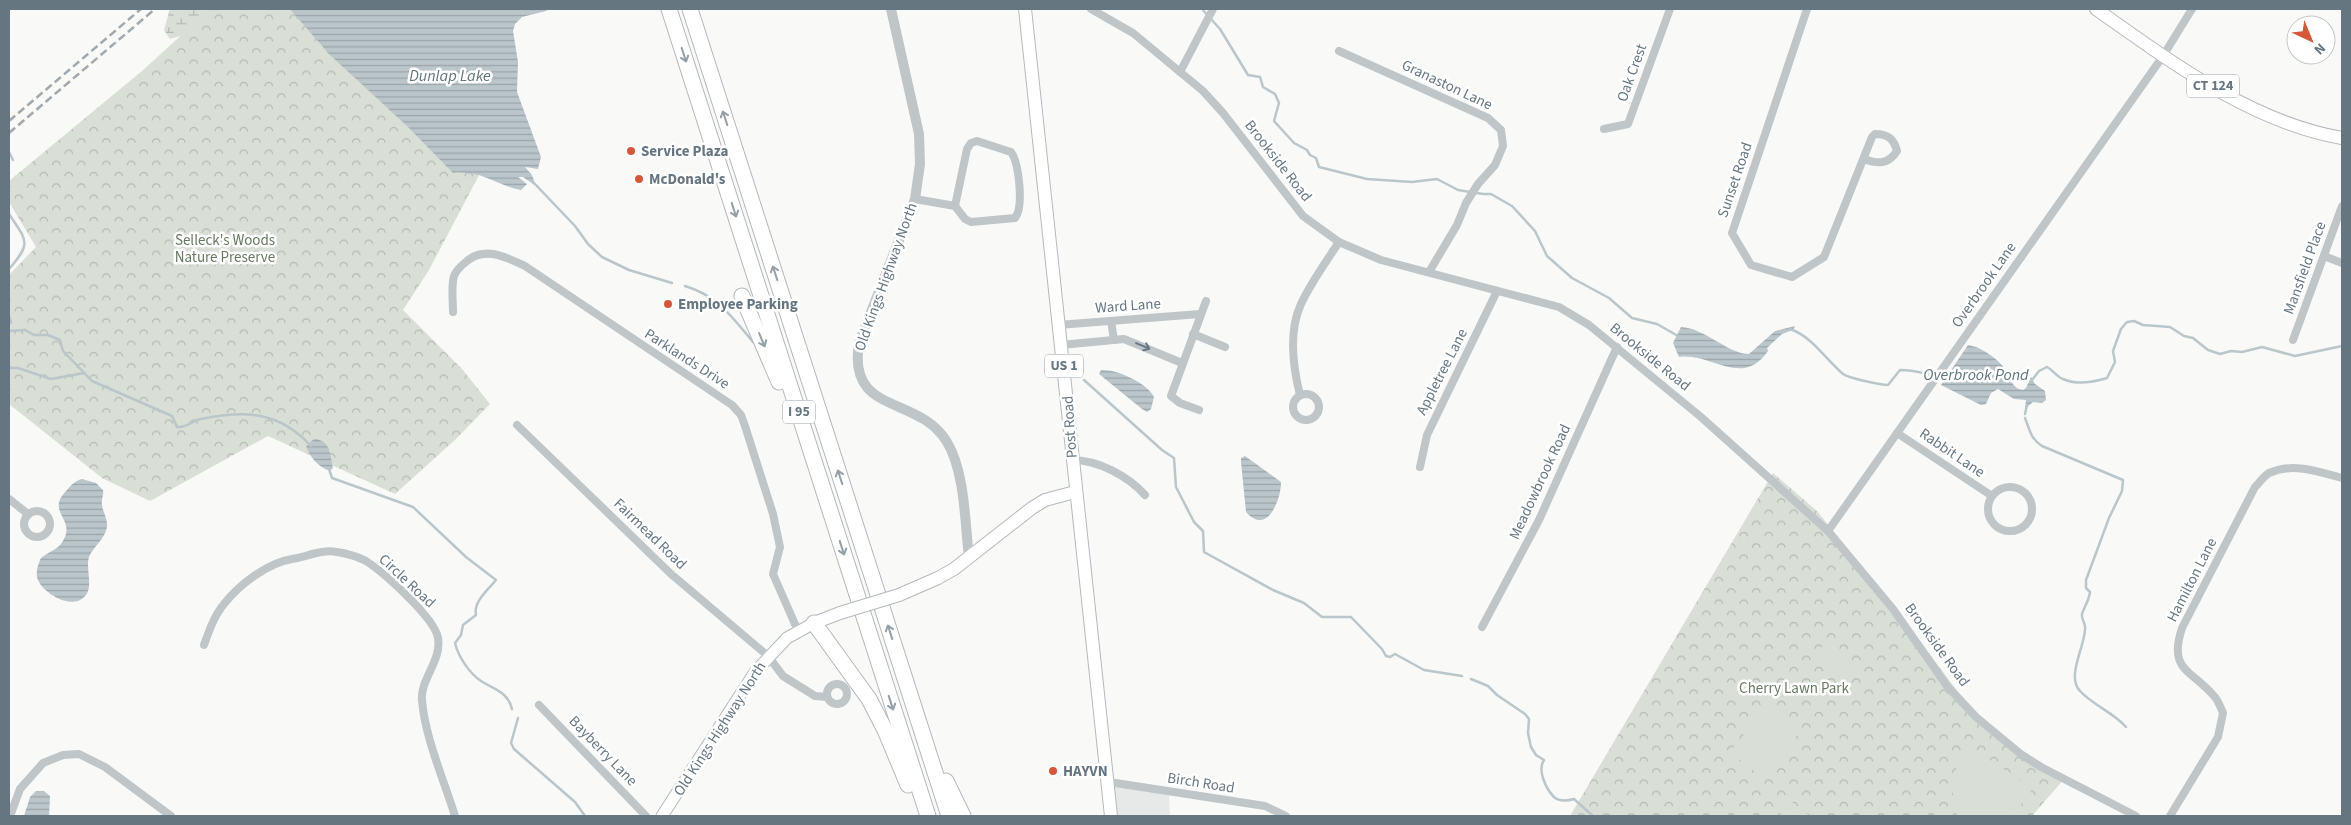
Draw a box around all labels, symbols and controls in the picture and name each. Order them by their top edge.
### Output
north arrow [2286,15,2336,65]
text: N [2309,38,2330,59]
street label: Oak Crest [1612,41,1652,105]
one-way arrow [680,47,689,63]
street label: Granaston Lane [1398,55,1496,115]
water label: Dunlap Lake [409,65,491,87]
road number: CT 124 [2187,74,2239,98]
one-way arrow [720,110,730,126]
street label: Brookside Road [1239,116,1317,206]
street label: Sunset Road [1712,140,1758,220]
place label: Service Plaza [641,141,728,162]
marker: Service Plaza [625,145,637,157]
place label: McDonald's [649,169,726,190]
marker: McDonald's [633,173,645,185]
street label: Old Kings Highway North [849,200,923,354]
one-way arrow [729,202,739,218]
street label: Mansfield Place [2278,219,2332,317]
park label: Selleck's Woods Nature Preserve [175,230,275,268]
street label: Overbrook Lane [1947,238,2021,332]
one-way arrow [769,265,779,281]
street label: Ward Lane [1094,293,1162,319]
place label: Employee Parking [678,294,798,315]
marker: Employee Parking [662,298,674,310]
street label: Brookside Road [1605,318,1695,396]
street label: Parklands Drive [640,324,734,394]
street label: Appletree Lane [1411,325,1473,419]
one-way arrow [757,332,767,347]
one-way arrow [1135,342,1150,352]
road number: US 1 [1045,354,1083,378]
water label: Overbrook Pond [1923,364,2029,386]
street label: Post Road [1057,395,1083,459]
road number: I 95 [783,401,815,424]
street label: Meadowbrook Road [1504,421,1576,543]
street label: Rabbit Lane [1915,423,1989,483]
one-way arrow [835,470,845,486]
street label: Fairmead Road [609,494,691,574]
street label: Hamilton Lane [2162,534,2222,626]
one-way arrow [838,540,847,555]
street label: Circle Road [374,549,440,613]
street label: Brookside Road [1900,599,1974,691]
one-way arrow [885,625,894,641]
street label: Old Kings Highway North [669,658,771,800]
park label: Cherry Lawn Park [1739,678,1849,699]
one-way arrow [887,695,897,711]
street label: Bayberry Lane [564,711,642,791]
place label: HAYVN [1063,761,1108,782]
marker: HAYVN [1047,765,1059,777]
street label: Birch Road [1166,767,1236,799]

